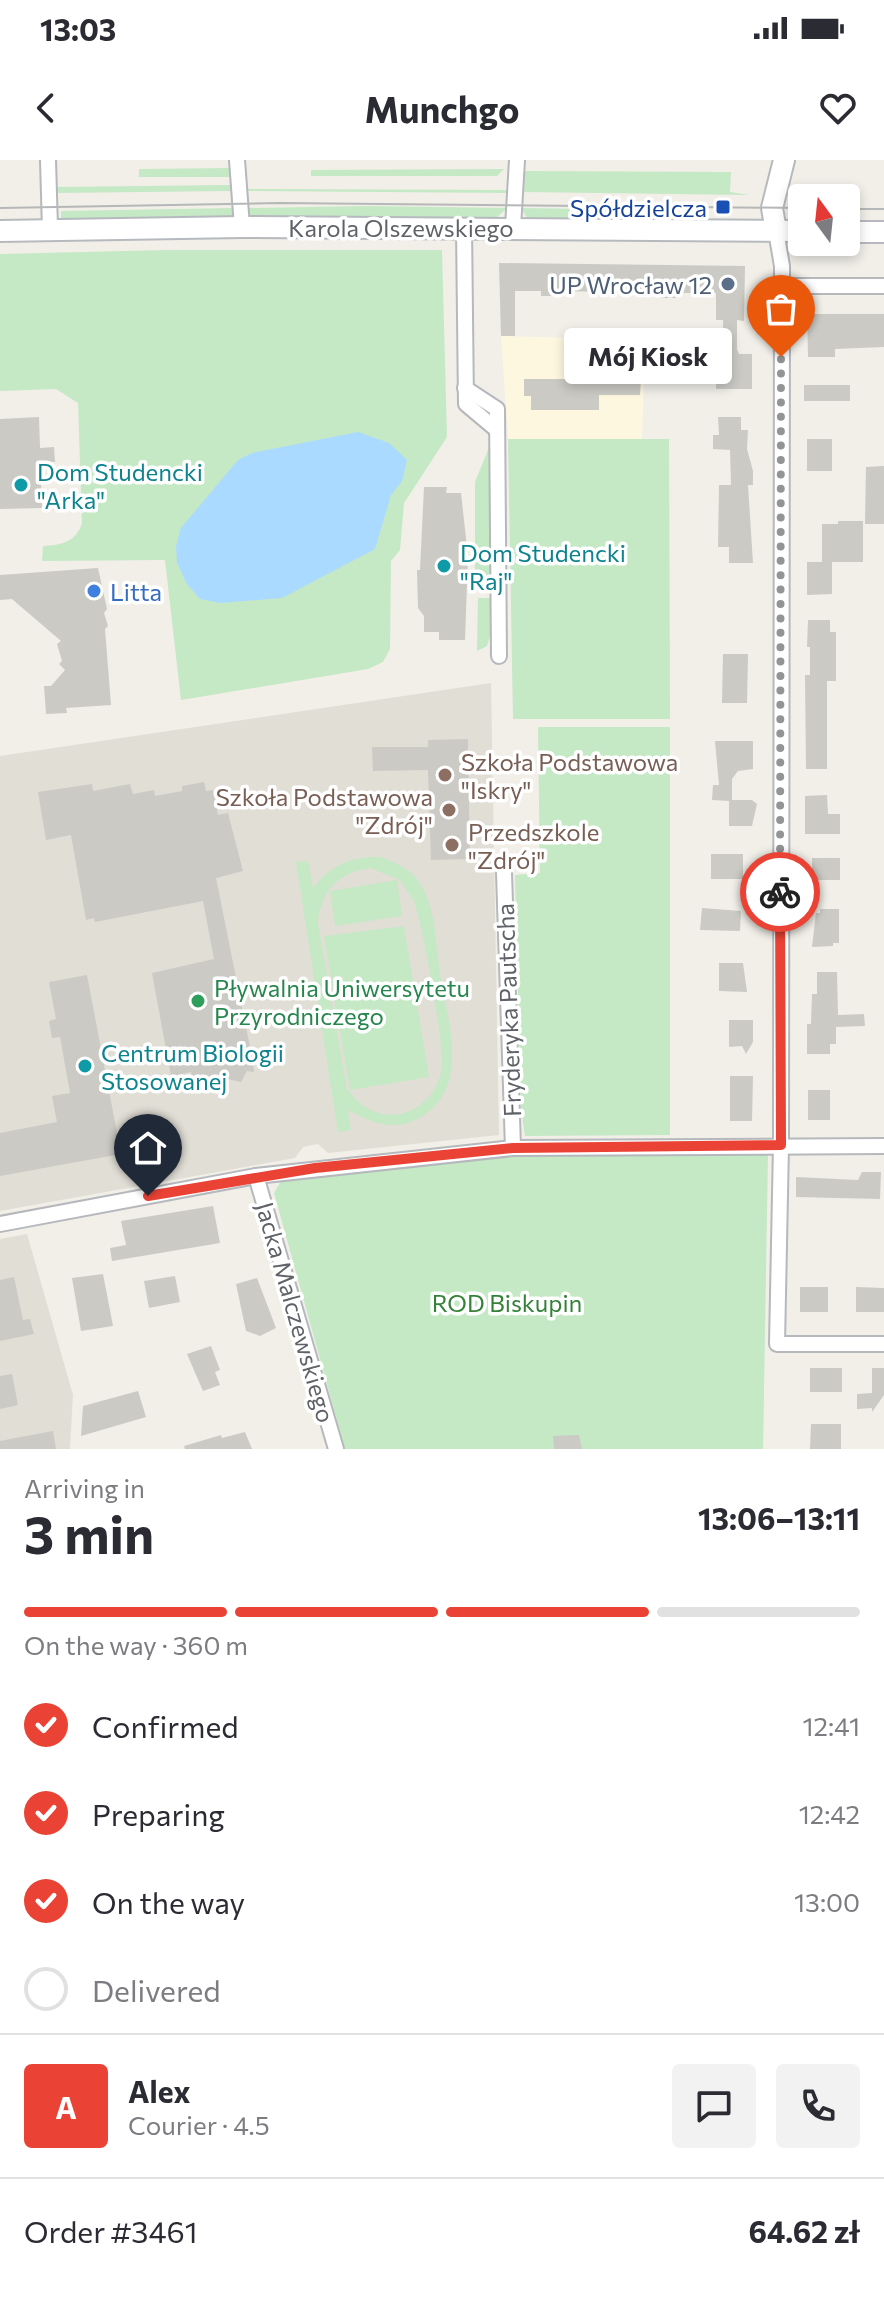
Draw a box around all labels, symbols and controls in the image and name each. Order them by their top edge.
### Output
text: 13:03 [40,10,116,47]
icon: back [24,86,68,130]
text: Munchgo [364,86,520,130]
icon: heart [816,86,860,130]
north arrow [788,184,860,256]
map controls [788,184,860,256]
place label: Spółdzielcza [570,193,707,222]
marker: Spółdzielcza [714,198,732,216]
street label: Karola Olszewskiego [288,213,514,242]
place label: UP Wrocław 12 [549,270,712,299]
marker: UP Wrocław 12 [719,275,737,293]
pin [747,275,815,357]
icon: bag [759,287,803,331]
callout: Mój Kiosk [565,329,733,385]
text: Mój Kiosk [588,340,708,371]
place label: Dom Studencki "Arka" [37,457,203,514]
marker: Dom Studencki "Arka" [12,476,30,494]
place label: Dom Studencki "Raj" [460,538,626,595]
marker: Dom Studencki "Raj" [435,557,453,575]
place label: Litta [110,577,162,606]
marker: Litta [85,582,103,600]
place label: Szkoła Podstawowa "Iskry" [461,747,678,804]
marker: Szkoła Podstawowa "Iskry" [436,766,454,784]
place label: Szkoła Podstawowa "Zdrój" [216,782,433,839]
marker: Szkoła Podstawowa "Zdrój" [440,801,458,819]
place label: Przedszkole "Zdrój" [468,817,599,874]
marker: Przedszkole "Zdrój" [443,836,461,854]
courier [740,852,820,932]
icon: bike [758,870,802,914]
street label: Fryderyka Pautscha [490,903,526,1117]
place label: Pływalnia Uniwersytetu Przyrodniczego [214,973,470,1030]
marker: Pływalnia Uniwersytetu Przyrodniczego [189,992,207,1010]
place label: Centrum Biologii Stosowanej [101,1038,284,1095]
marker: Centrum Biologii Stosowanej [76,1057,94,1075]
pin [114,1114,182,1196]
icon: home [126,1126,170,1170]
street label: Jacka Malczewskiego [251,1198,341,1426]
park label: ROD Biskupin [432,1288,582,1317]
text: Arriving in [24,1472,145,1503]
text: 13:06–13:11 [698,1499,860,1536]
text: 3 min [24,1501,154,1565]
text: On the way · 360 m [24,1629,248,1660]
icon: check [24,1703,68,1747]
text: Confirmed [92,1707,239,1744]
text: 12:41 [802,1710,860,1741]
icon: check [24,1791,68,1835]
text: Preparing [92,1795,225,1832]
text: 12:42 [799,1798,860,1829]
icon: check [24,1879,68,1923]
text: On the way [92,1883,245,1920]
text: 13:00 [794,1886,860,1917]
text: Delivered [92,1971,221,2008]
button: chat [672,2064,756,2148]
button: phone [776,2064,860,2148]
text: Alex [128,2072,191,2109]
text: A [55,2088,77,2125]
text: Courier · 4.5 [128,2109,270,2140]
text: Order #3461 [24,2212,198,2249]
text: 64.62 zł [748,2212,860,2249]

